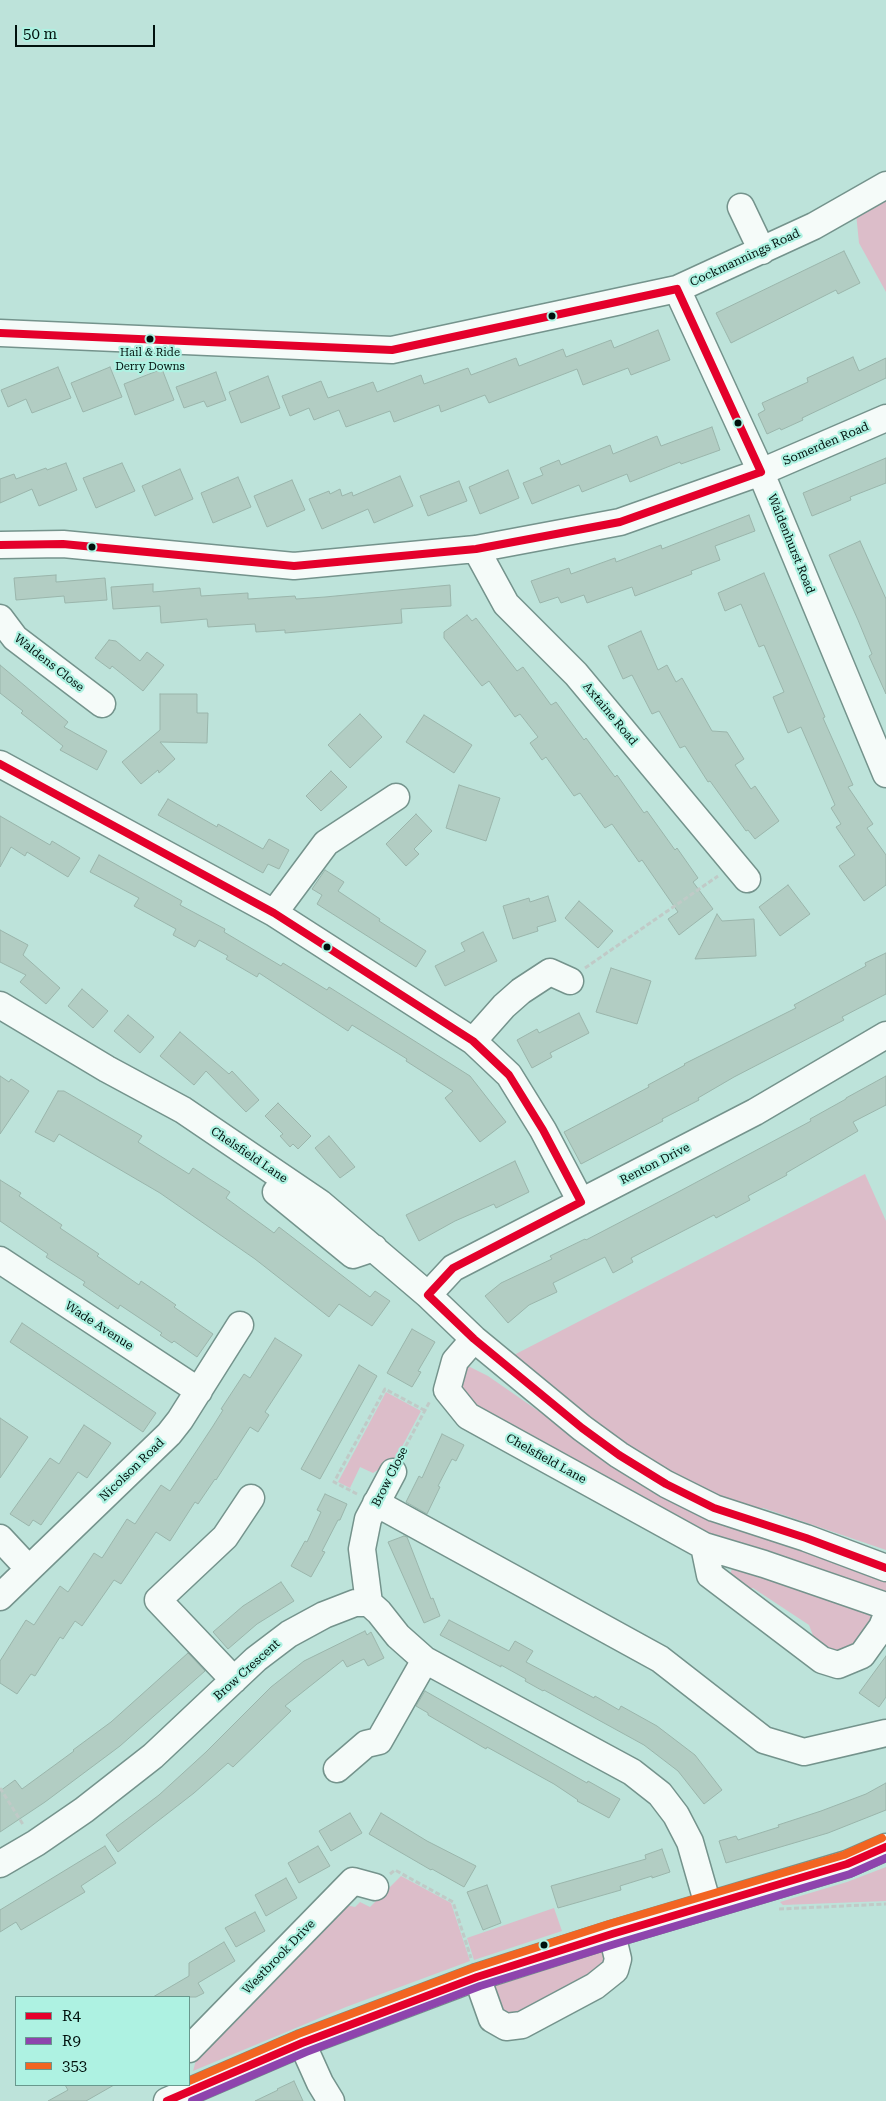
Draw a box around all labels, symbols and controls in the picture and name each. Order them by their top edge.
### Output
scale bar [18,15,158,47]
text: 50 m [23,25,57,43]
street label: Cockmannings Road [688,226,802,290]
unlabelled marker [547,311,557,321]
marker: Hail & Ride Derry Downs [145,334,155,344]
place label: Hail & Ride Derry Downs [115,346,185,372]
unlabelled marker [733,418,743,428]
street label: Somerden Road [781,419,871,469]
street label: Waldenhurst Road [764,492,818,596]
unlabelled marker [87,542,97,552]
street label: Waldens Close [11,631,87,695]
street label: Axtaine Road [580,680,640,748]
unlabelled marker [322,942,332,952]
street label: Chelsfield Lane [208,1124,290,1186]
street label: Renton Drive [618,1140,692,1188]
street label: Wade Avenue [62,1299,136,1353]
street label: Chelsfield Lane [503,1431,589,1487]
street label: Nicolson Road [97,1435,167,1505]
street label: Brow Close [369,1445,411,1509]
street label: Brow Crescent [211,1636,283,1704]
street label: Westbrook Drive [240,1917,318,1997]
unlabelled marker [539,1940,549,1950]
legend [15,1996,190,2086]
text: R4 [62,2007,81,2025]
text: R9 [62,2032,81,2050]
text: 353 [62,2057,87,2075]

